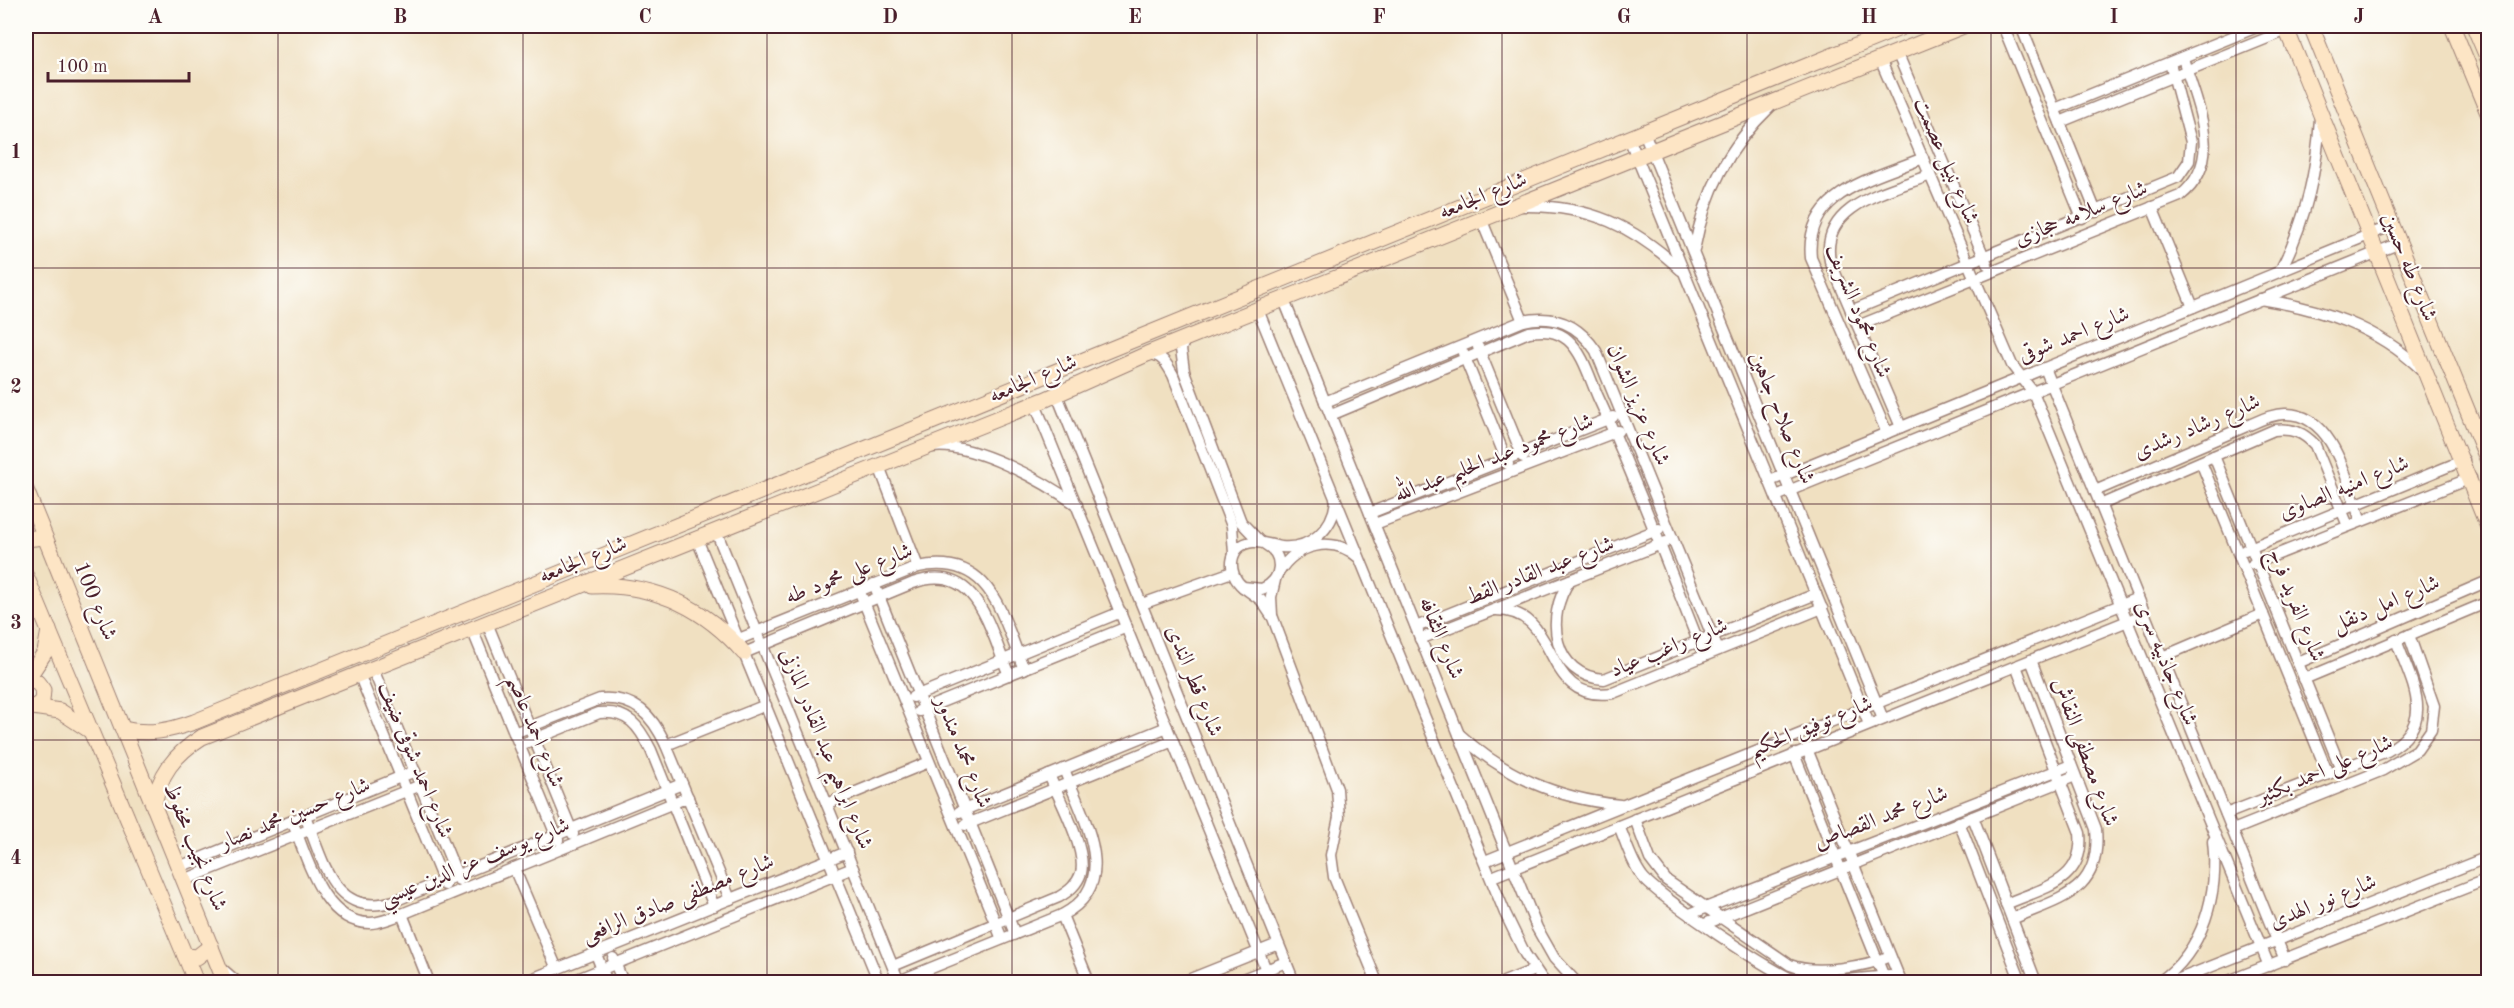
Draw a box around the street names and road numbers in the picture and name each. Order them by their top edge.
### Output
street label: شارع نبيل عصمت [1904,94,1983,230]
street label: شارع الجامعه [1436,168,1532,229]
street label: شارع سلامه حجازى [2011,177,2153,256]
street label: شارع طه حسين [2372,210,2441,327]
street label: شارع محمود الشريف [1816,241,1895,383]
street label: شارع احمد شوقى [2015,302,2135,373]
street label: شارع عزيز الشوان [1597,341,1673,471]
street label: شارع صلاح جاهين [1739,349,1819,490]
street label: شارع الجامعه [986,351,1082,413]
street label: شارع رشاد رشدى [2130,390,2266,469]
street label: شارع محمود عبد الحليم عبد الله [1389,402,1600,515]
street label: شارع امنيه الصاوى [2276,452,2414,530]
street label: شارع الجامعه [536,532,632,593]
street label: شارع عبد القادر القط [1462,532,1619,615]
street label: شارع على محمود طه [782,540,918,614]
street label: شارع الفريد فرج [2257,545,2329,667]
street label: شارع 100 [64,559,121,646]
street label: شارع امل دنقل [2329,571,2445,642]
street label: شارع الثقافه [1409,594,1467,684]
street label: شارع جاذبيه سرى [2125,597,2201,731]
street label: شارع راغب عياد [1607,614,1733,687]
street label: شارع قطر الندى [1156,622,1226,742]
street label: شارع ابراهيم عبد القادر المازنى [767,645,876,856]
street label: شارع احمد عاصم [494,671,568,794]
street label: شارع مصطفى النقاش [2042,675,2122,831]
street label: شارع احمد شوقى ضيف [368,678,457,844]
street label: شارع محمد مندور [924,691,995,813]
street label: شارع توفيق الحكيم [1746,691,1879,770]
street label: شارع على احمد بكثير [2251,731,2399,815]
street label: شارع حسين محمد نصار [215,774,376,861]
street label: شارع نجيب محفوظ [154,780,231,916]
street label: شارع محمد القصاص [1811,782,1953,859]
street label: شارع يوسف عز الدين عيسي [377,814,576,918]
street label: شارع مصطفى صادق الرافعى [579,850,779,953]
street label: شارع نور الهدى [2266,871,2382,939]

